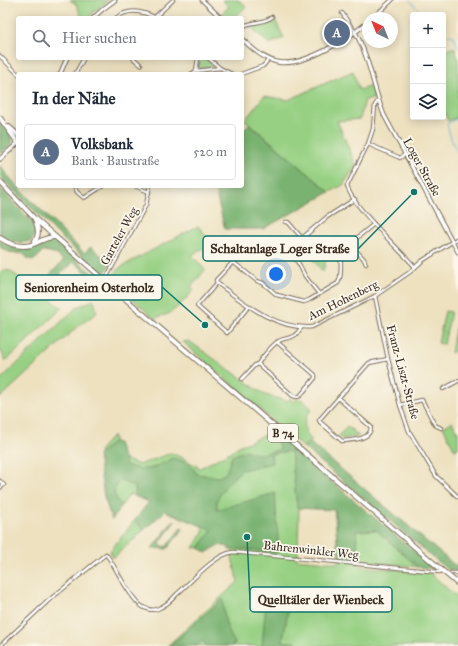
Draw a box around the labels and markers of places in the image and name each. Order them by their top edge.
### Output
pin: A [324,18,350,48]
callout: Schaltanlage Loger Straße [203,236,358,261]
callout: Seniorenheim Osterholz [16,275,162,300]
callout: Quelltäler der Wienbeck [250,587,392,612]

